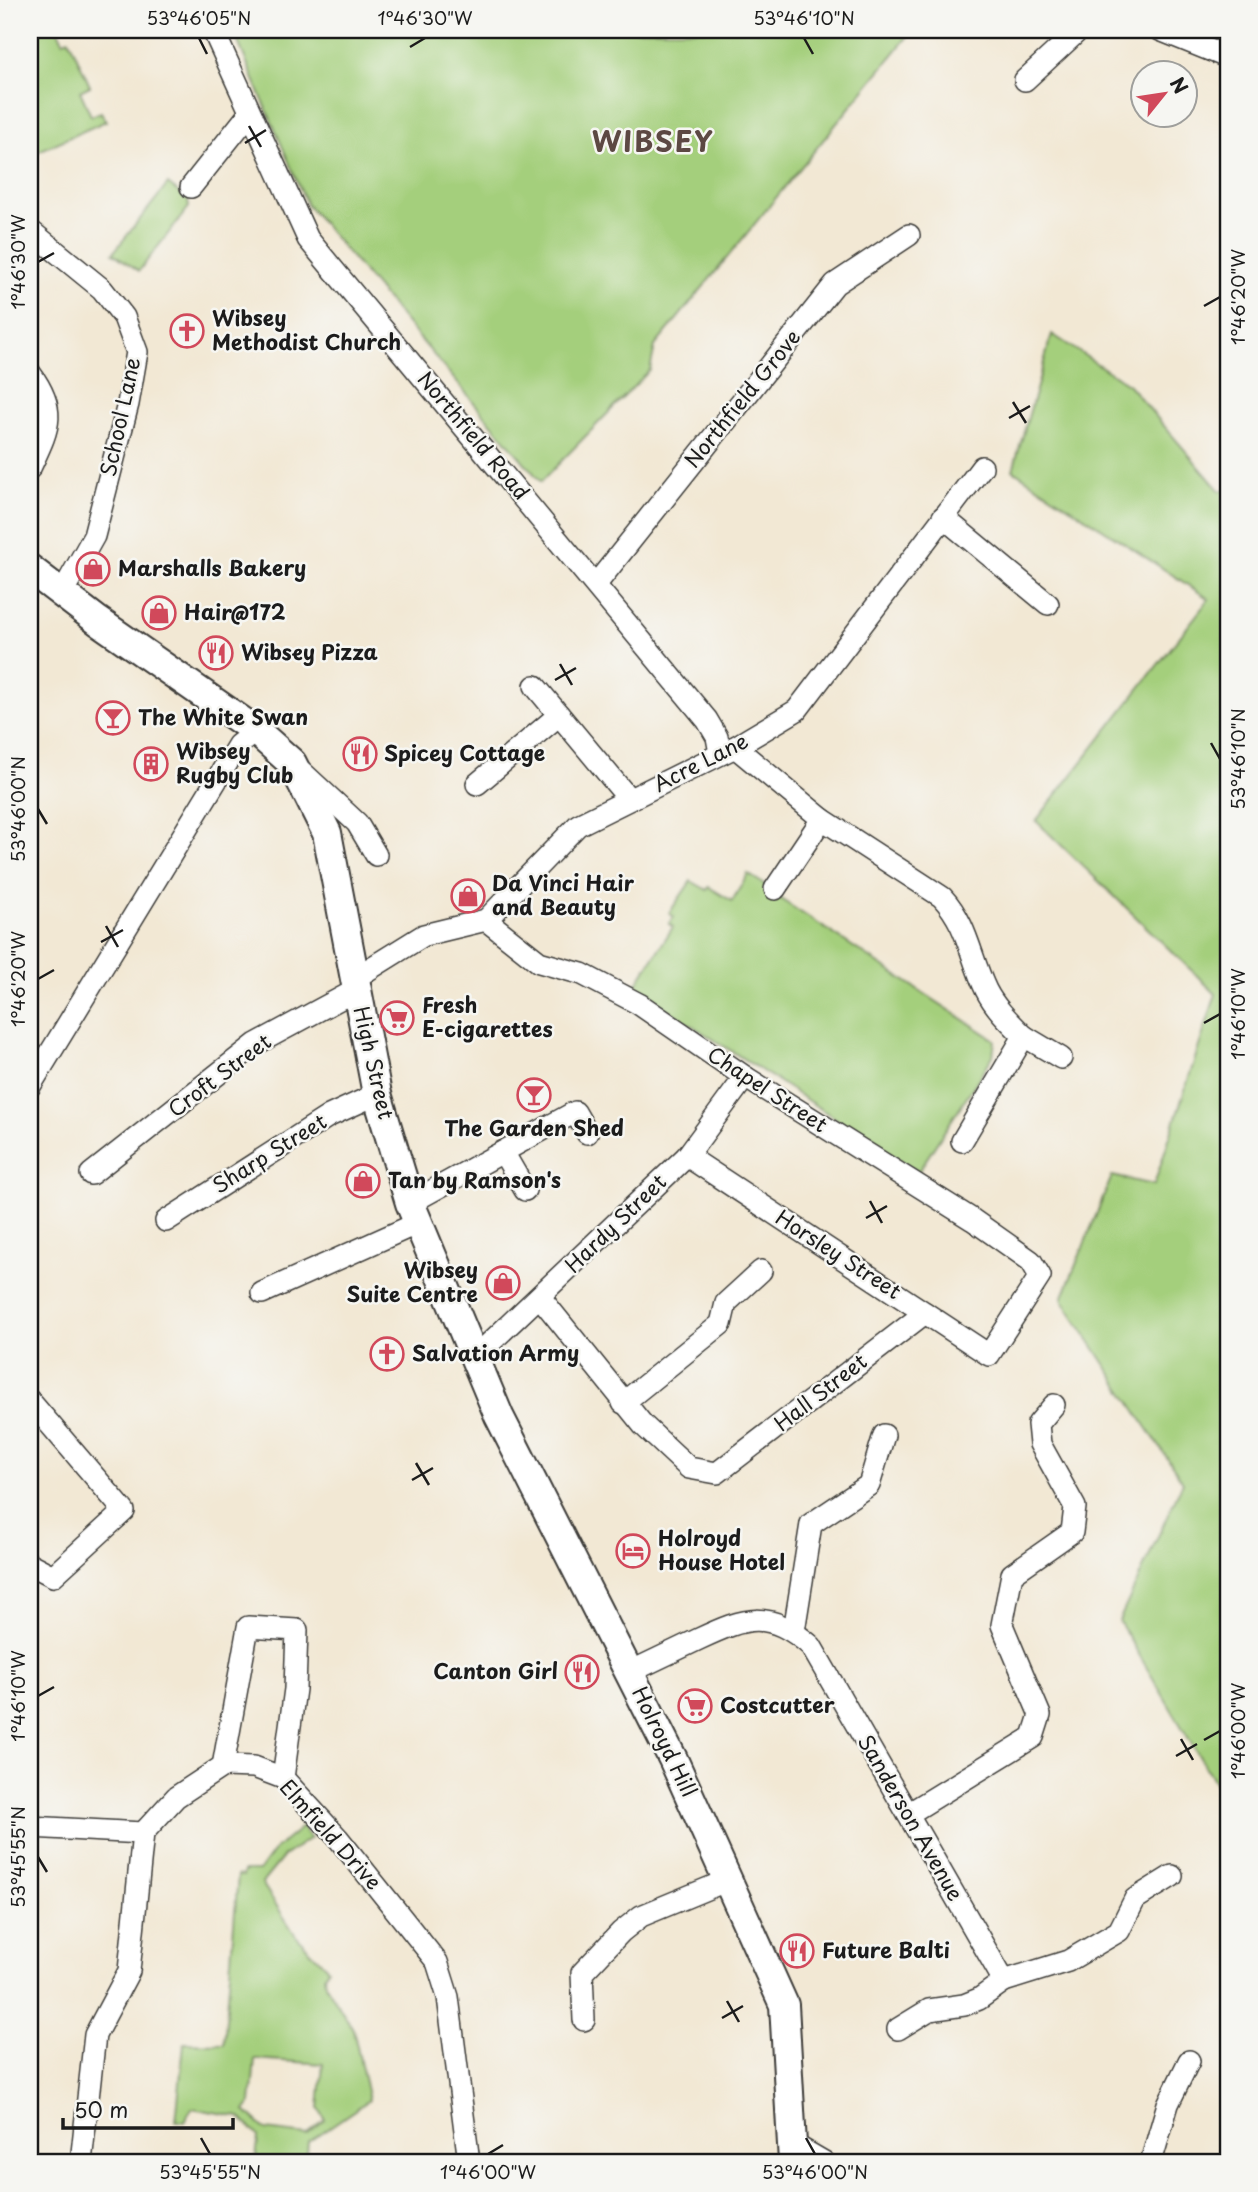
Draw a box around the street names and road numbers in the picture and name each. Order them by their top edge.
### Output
street label: Northfield Grove [676,322,807,474]
street label: School Lane [91,354,147,479]
street label: Northfield Road [411,363,538,506]
street label: Acre Lane [647,724,753,799]
street label: High Street [346,1003,403,1122]
street label: Croft Street [160,1025,277,1124]
street label: Chapel Street [702,1037,835,1139]
street label: Sharp Street [206,1104,332,1200]
street label: Hardy Street [557,1166,673,1279]
street label: Horsley Street [770,1201,908,1306]
street label: Hall Street [766,1345,873,1438]
street label: Holroyd Hill [625,1681,706,1802]
street label: Sanderson Avenue [851,1728,972,1906]
street label: Elmfield Drive [273,1771,390,1896]

